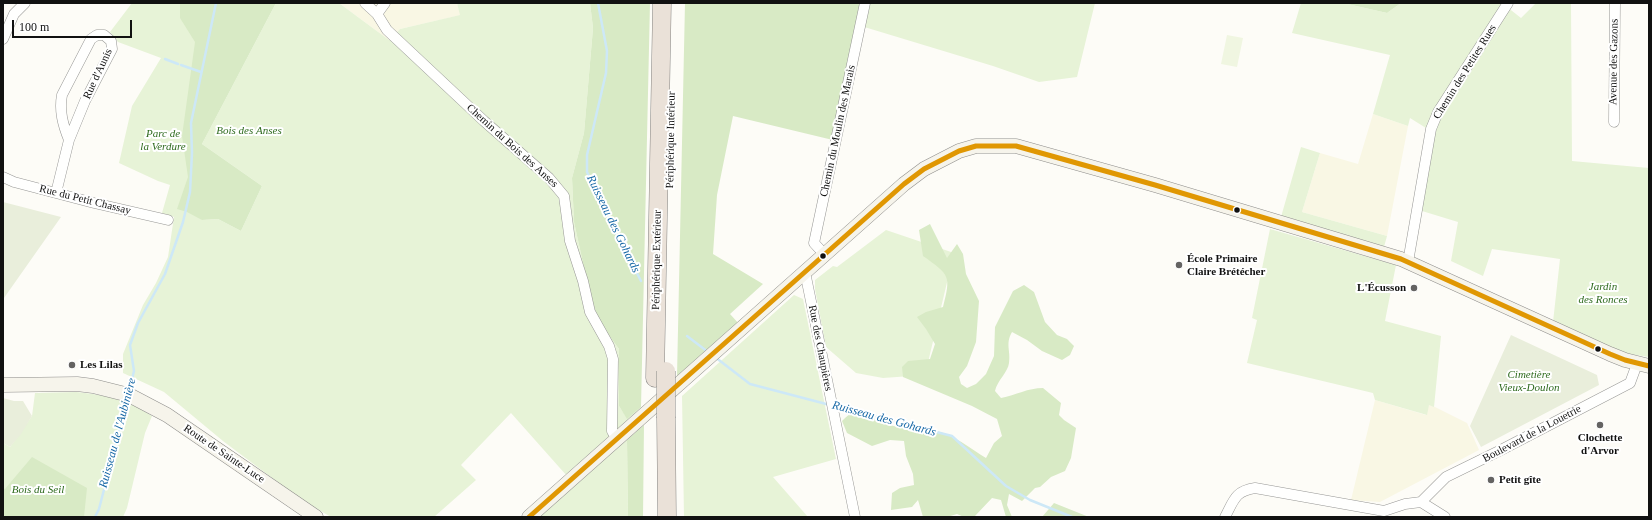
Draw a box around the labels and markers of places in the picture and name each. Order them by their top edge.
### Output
unlabelled marker [1232,205,1242,215]
unlabelled marker [818,251,828,261]
place label: École Primaire Claire Brétécher [1187,252,1265,278]
marker: École Primaire Claire Brétécher [1174,260,1184,270]
place label: L'Écusson [1357,281,1406,295]
marker: L'Écusson [1409,283,1419,293]
unlabelled marker [1593,344,1603,354]
place label: Les Lilas [80,358,122,372]
marker: Les Lilas [67,360,77,370]
marker: Clochette d'Arvor [1595,420,1605,430]
place label: Clochette d'Arvor [1578,431,1622,457]
place label: Petit gîte [1499,473,1541,487]
marker: Petit gîte [1486,475,1496,485]

